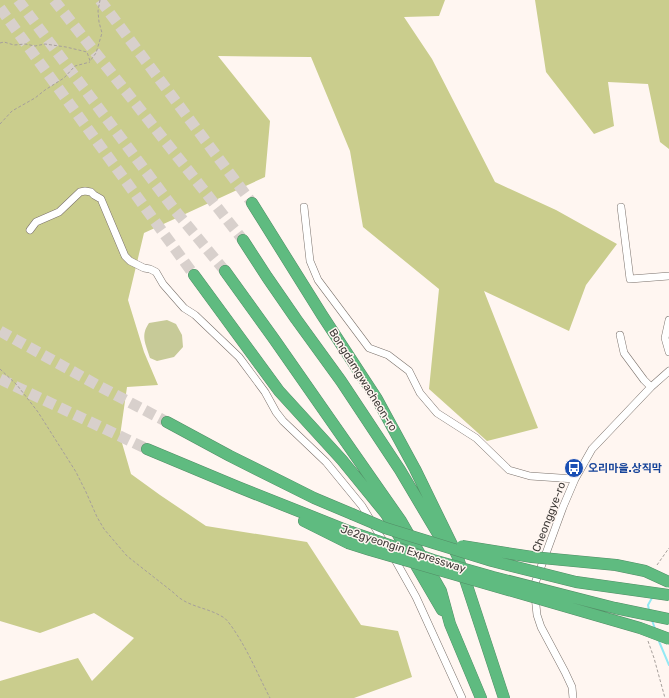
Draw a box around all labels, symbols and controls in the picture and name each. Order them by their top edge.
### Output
street label: Bongdamgwacheon-ro [326,326,400,434]
bus stop icon: 오리마을.상직막 [563,457,585,479]
place label: 오리마을.상직막 [588,462,662,475]
street label: Cheonggye-ro [530,480,568,554]
street label: Je2gyeongin Expressway [339,523,467,575]

